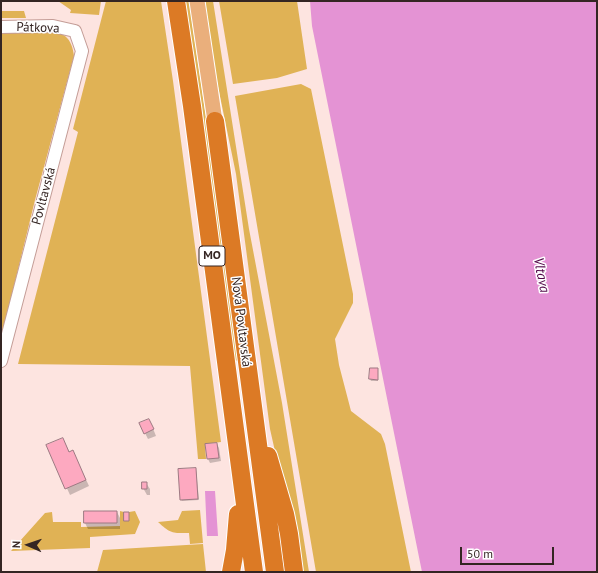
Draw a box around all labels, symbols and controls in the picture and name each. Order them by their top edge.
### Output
street label: Pátkova [16,19,60,37]
street label: Povltavská [29,166,59,226]
road number: MO [199,246,225,266]
water label: Vltava [529,256,553,294]
street label: Nová Povltavská [228,276,254,368]
north arrow [8,525,48,565]
scale bar [462,539,556,565]
text: N [9,541,23,548]
text: 50 m [467,546,493,561]

